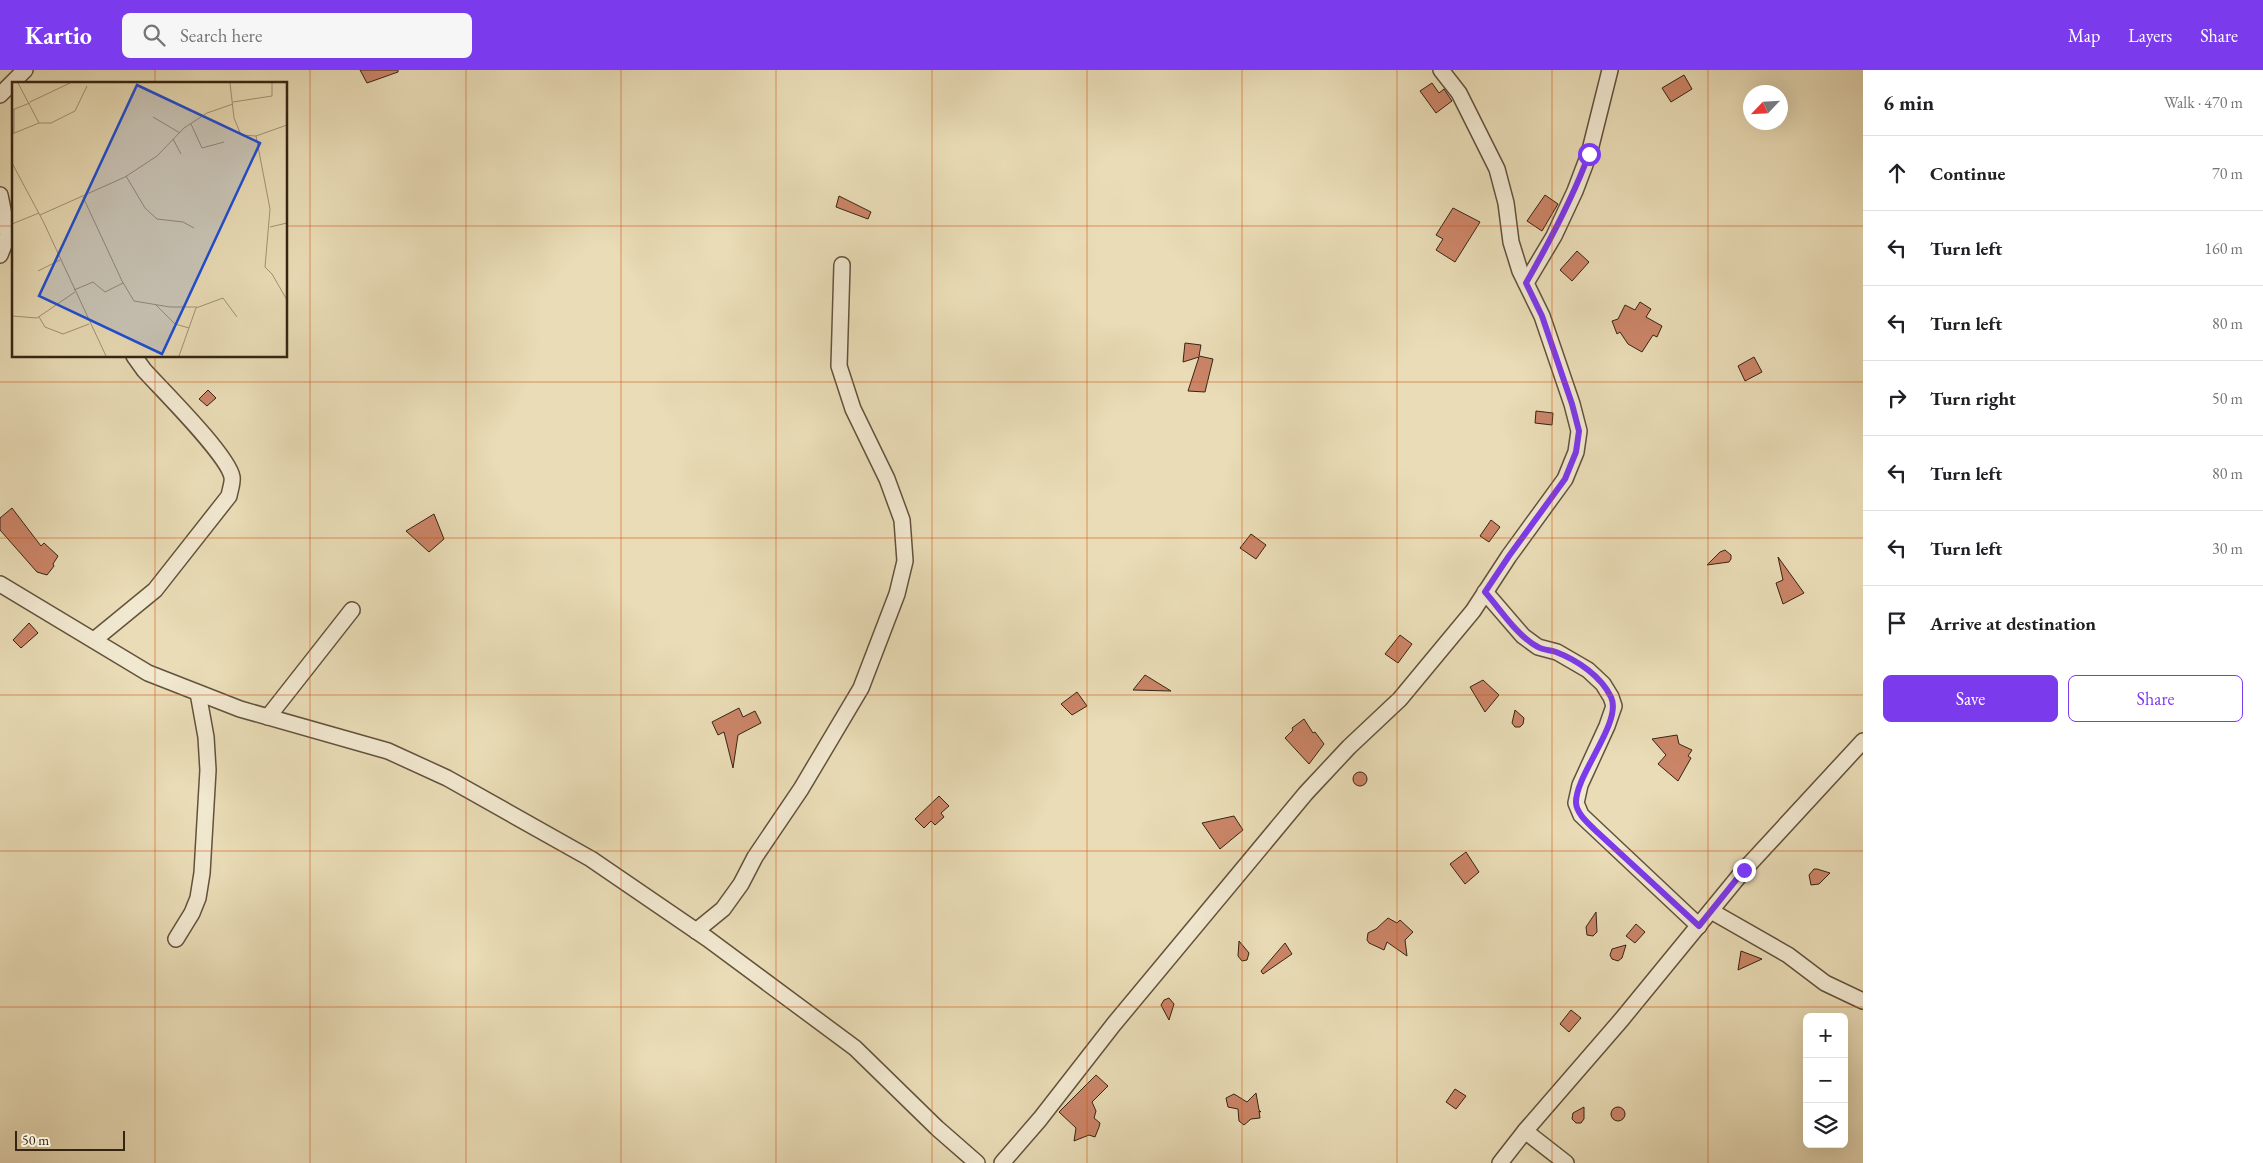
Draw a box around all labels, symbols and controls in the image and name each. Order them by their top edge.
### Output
search box [122,13,472,58]
text: Kartio [25,20,92,51]
icon: search [140,21,168,49]
text: Search here [180,23,262,48]
text: Map [2068,24,2100,47]
text: Layers [2128,24,2172,47]
text: Share [2200,24,2238,47]
inset map [12,82,288,358]
north arrow [1743,85,1788,130]
text: 6 min [1883,89,1934,116]
text: Walk · 470 m [2164,92,2243,113]
route start [1578,143,1601,166]
icon: ahead [1883,159,1911,187]
text: Continue [1930,161,2005,186]
text: 70 m [2212,163,2243,184]
icon: left [1883,234,1911,262]
text: Turn left [1930,236,2002,261]
text: 160 m [2204,238,2243,259]
icon: left [1883,309,1911,337]
text: Turn left [1930,311,2002,336]
text: 80 m [2212,313,2243,334]
icon: right [1883,384,1911,412]
text: Turn right [1930,386,2016,411]
text: 50 m [2212,388,2243,409]
icon: left [1883,459,1911,487]
text: Turn left [1930,461,2002,486]
text: 80 m [2212,463,2243,484]
icon: left [1883,534,1911,562]
text: Turn left [1930,536,2002,561]
text: 30 m [2212,538,2243,559]
icon: arrive [1883,609,1911,637]
text: Arrive at destination [1930,611,2096,636]
button: Save [1883,675,2058,722]
button: Share [2068,675,2243,722]
route end [1733,859,1756,882]
map controls [1803,1013,1848,1148]
button: + [1803,1013,1848,1058]
button: − [1803,1058,1848,1103]
button: layers [1803,1103,1848,1148]
scale bar [15,1128,125,1151]
text: 50 m [22,1131,49,1149]

